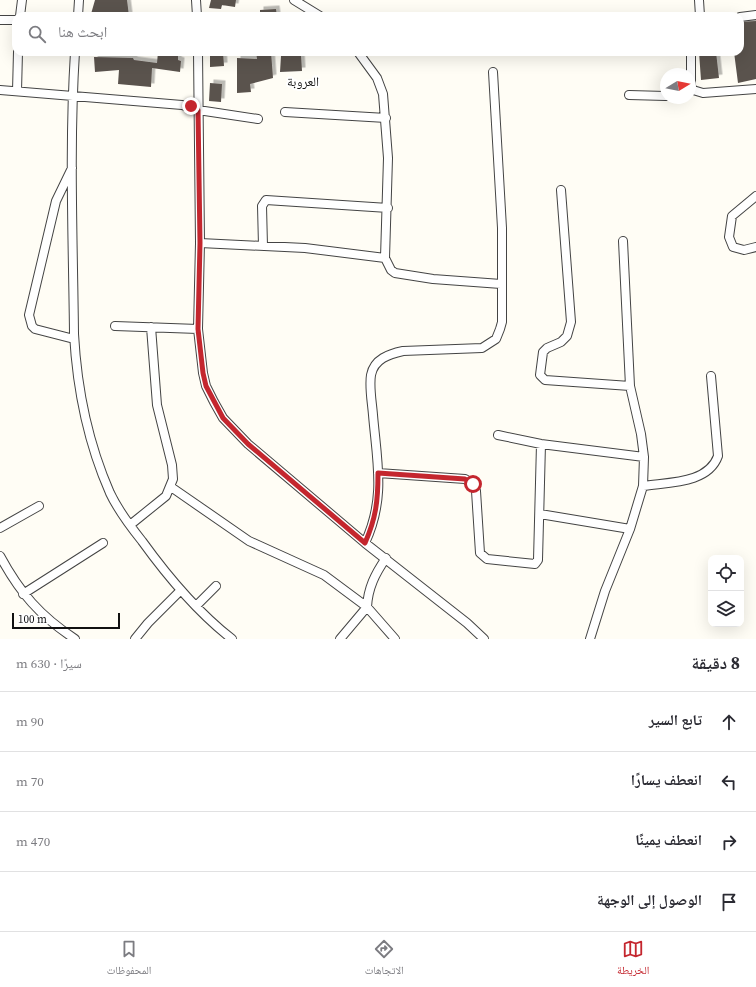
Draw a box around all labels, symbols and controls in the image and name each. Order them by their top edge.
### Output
search box [12,12,744,56]
text: ابحث هنا [58,21,107,42]
icon: search [26,23,48,45]
north arrow [660,68,696,104]
district label: العروبة [287,73,319,90]
route end [182,97,200,115]
route start [464,475,482,493]
map controls [708,555,744,627]
button: locate [708,555,744,591]
button: layers [708,591,744,627]
scale bar [12,611,120,630]
text: 100 m [18,612,47,627]
text: 8 دقيقة [691,651,740,675]
text: سيرًا · 630 m [16,655,82,672]
text: تابع السير [649,709,702,730]
icon: ahead [718,711,740,733]
text: 90 m [16,713,44,730]
text: انعطف يسارًا [631,769,702,790]
icon: left [718,771,740,793]
text: 70 m [16,773,44,790]
text: انعطف يمينًا [635,829,702,850]
icon: right [718,831,740,853]
text: 470 m [16,833,50,850]
text: الوصول إلى الوجهة [597,889,702,910]
icon: arrive [718,891,740,913]
tab: المحفوظات [107,938,151,981]
tab: الاتجاهات [365,938,404,981]
tab: الخريطة [617,938,649,981]

